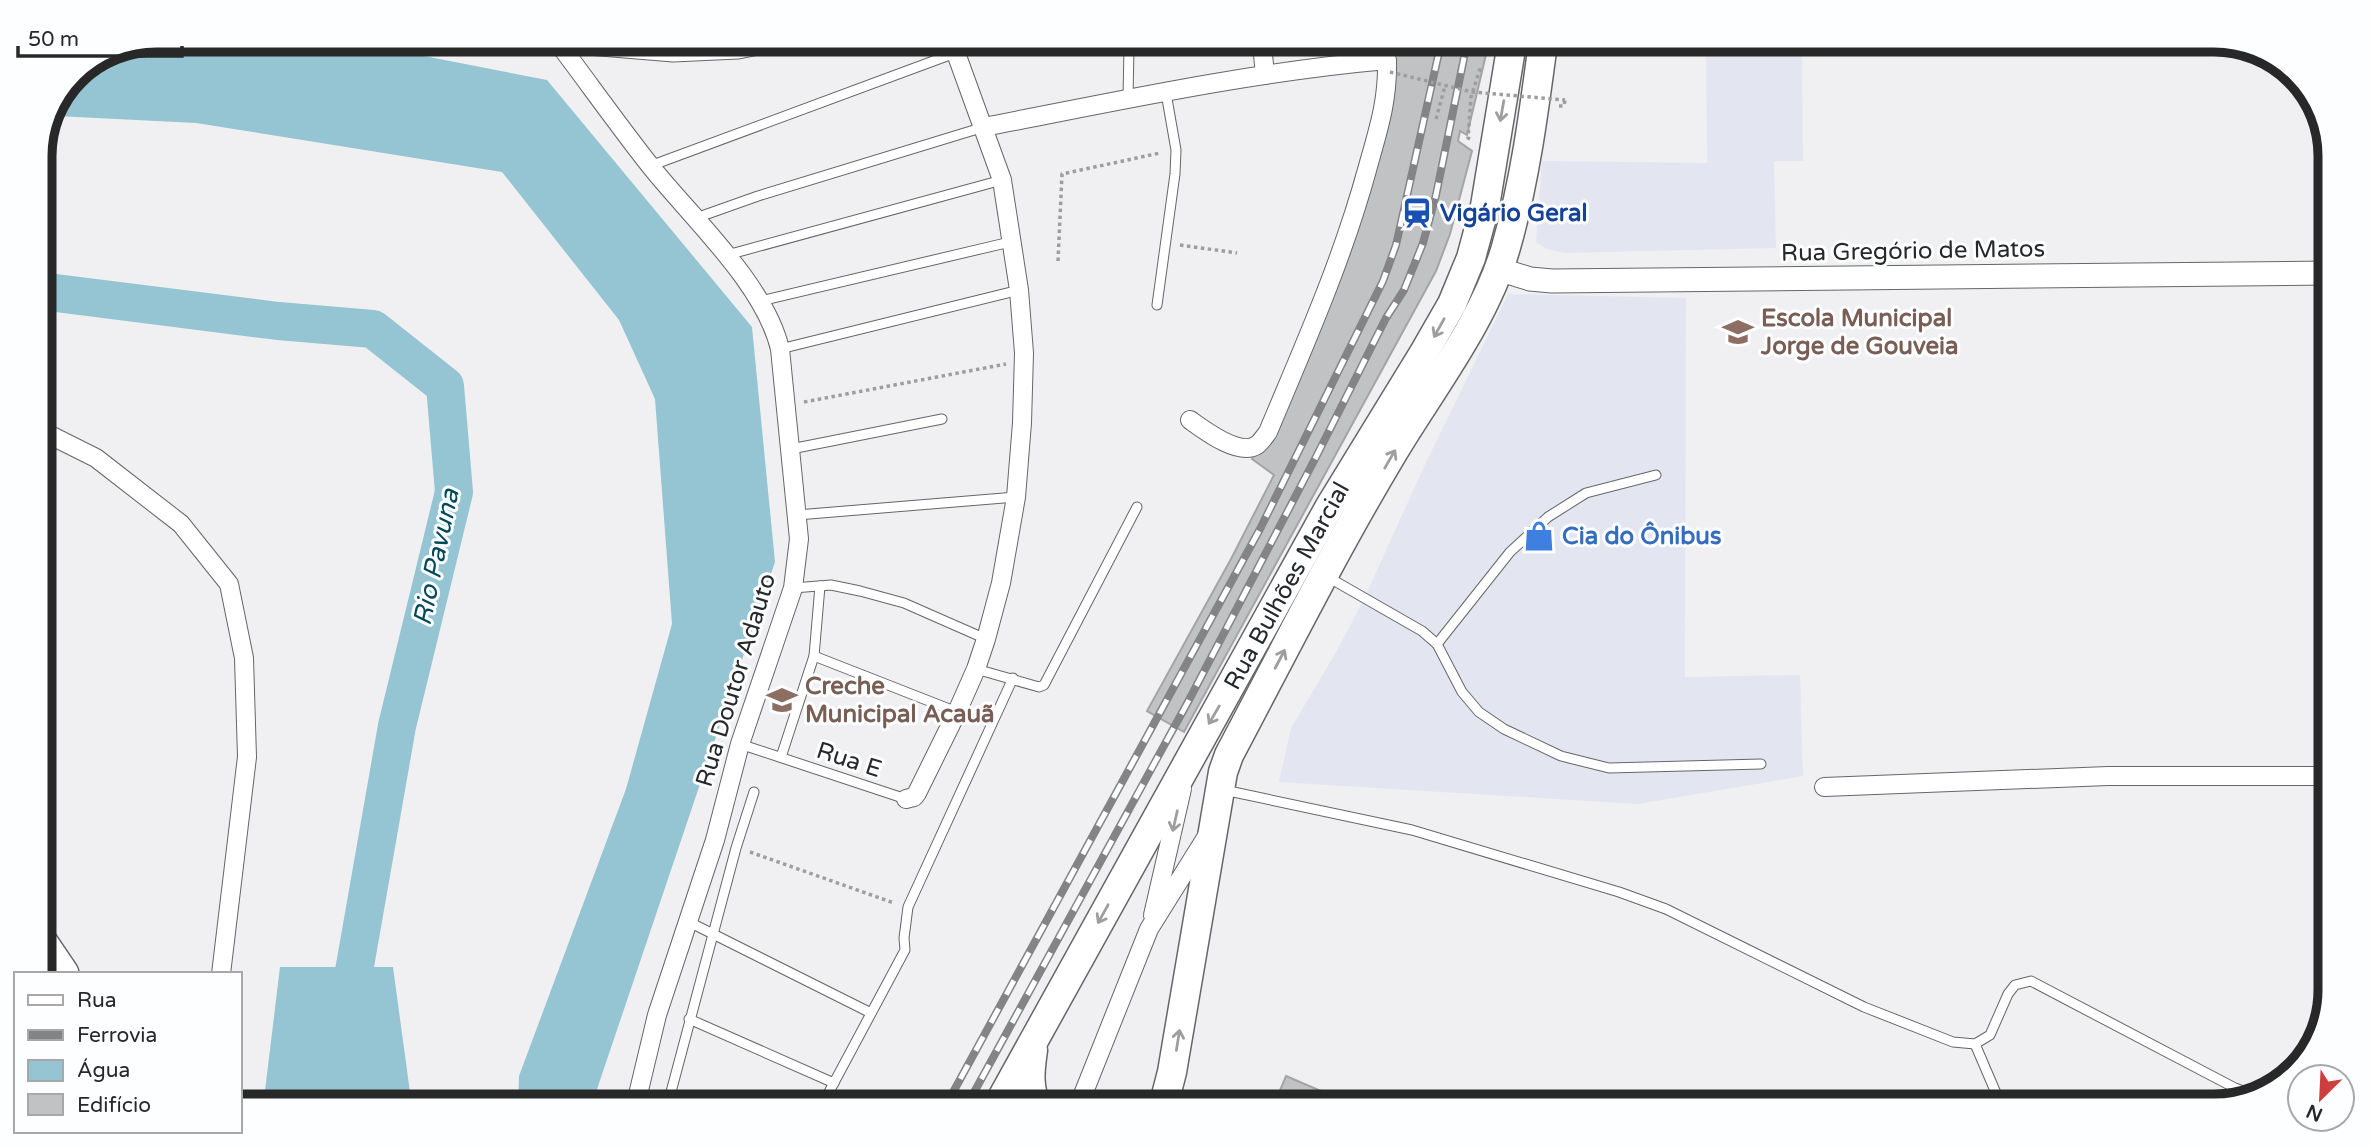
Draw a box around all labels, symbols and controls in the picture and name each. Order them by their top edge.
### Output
scale bar [18,14,182,58]
text: 50 m [28,27,79,52]
one-way arrow [1495,99,1508,122]
station icon: Vigário Geral [1400,196,1434,230]
place label: Vigário Geral [1440,199,1587,228]
street label: Rua Gregório de Matos [1781,234,2045,268]
place label: Escola Municipal Jorge de Gouveia [1760,304,1959,361]
school or university icon: Escola Municipal Jorge de Gouveia [1721,315,1755,349]
one-way arrow [1432,317,1446,337]
one-way arrow [1383,450,1397,470]
street label: Rua Bulhões Marcial [1218,477,1356,695]
water label: Rio Pavuna [406,485,466,628]
shop icon: Cia do Ônibus [1522,519,1556,553]
place label: Cia do Ônibus [1562,521,1722,551]
street label: Rua Doutor Adauto [690,570,782,790]
one-way arrow [1273,649,1287,669]
place label: Creche Municipal Acauã [805,672,995,729]
school or university icon: Creche Municipal Acauã [765,683,799,717]
one-way arrow [1207,704,1221,724]
street label: Rua E [813,736,885,784]
one-way arrow [1168,809,1181,832]
one-way arrow [1096,903,1110,923]
legend [14,972,242,1133]
text: Rua [77,988,117,1013]
text: Ferrovia [77,1023,157,1048]
one-way arrow [1172,1029,1185,1052]
text: Água [77,1058,130,1083]
north arrow [2286,1063,2356,1133]
text: Edifício [77,1093,151,1118]
text: N [2303,1099,2326,1126]

